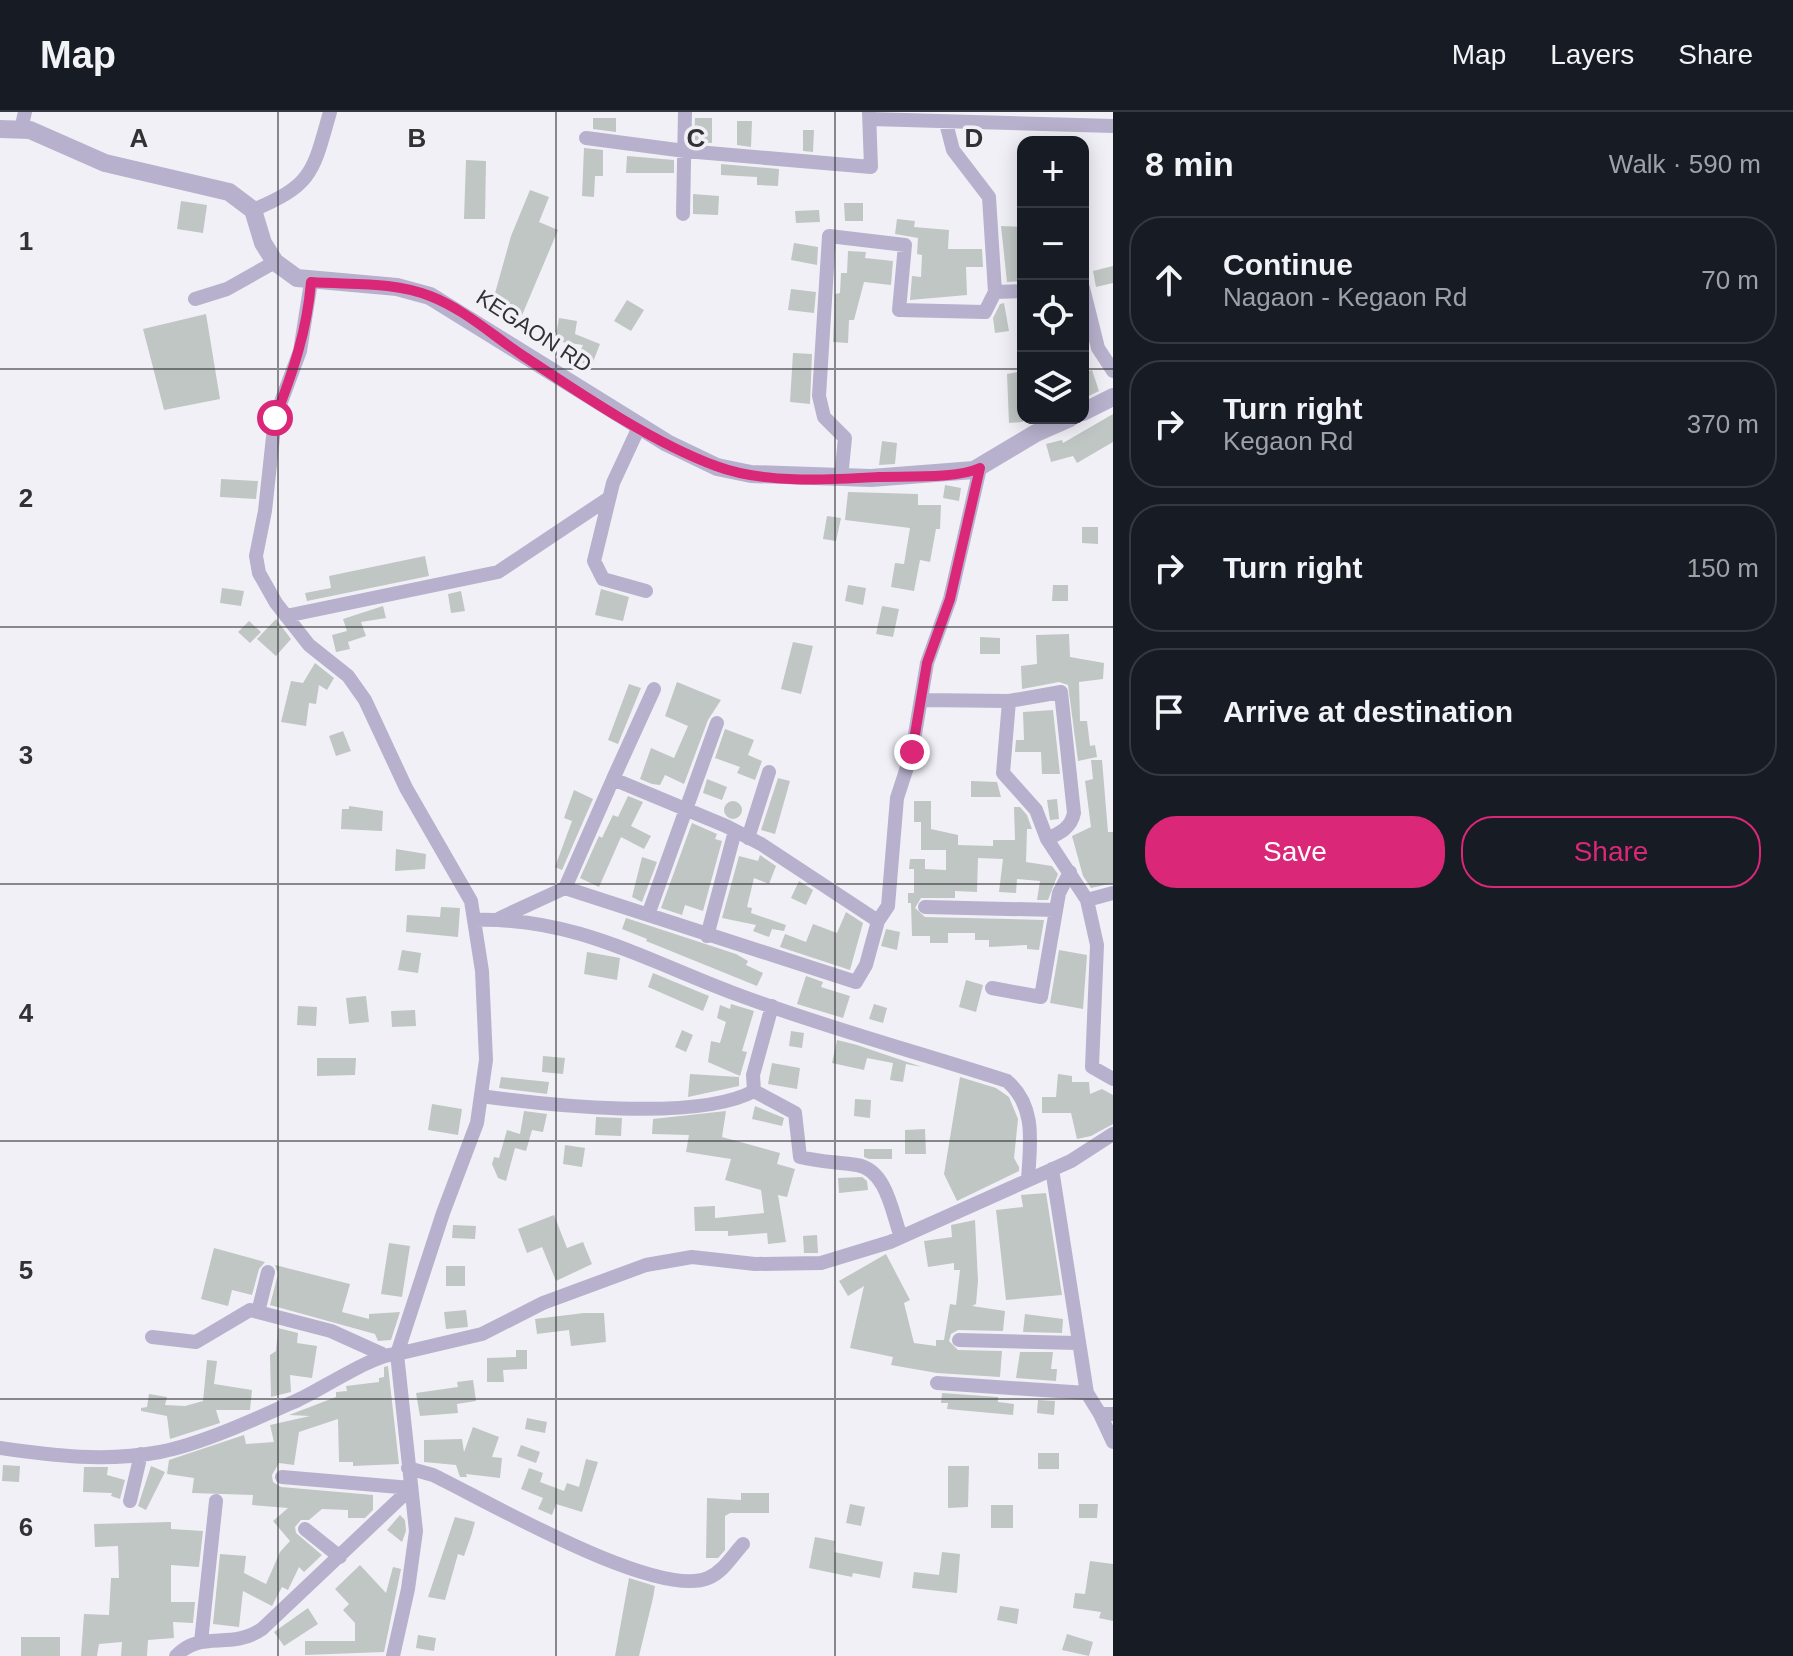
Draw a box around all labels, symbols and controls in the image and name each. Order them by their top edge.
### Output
text: Map [40,34,116,76]
text: Map [1452,39,1506,70]
text: Layers [1550,39,1634,70]
text: Share [1678,39,1753,70]
text: A [130,123,149,153]
text: B [408,123,426,153]
text: C [687,123,706,153]
text: D [965,123,983,153]
map controls [1017,136,1089,424]
button: + [1017,136,1089,208]
text: 8 min [1145,145,1234,183]
text: Walk · 590 m [1609,149,1761,179]
button: − [1017,208,1089,280]
text: 1 [19,226,33,256]
text: Continue [1223,248,1353,281]
icon: ahead [1147,258,1191,302]
text: 70 m [1701,265,1759,295]
button: locate [1017,280,1089,352]
text: Nagaon - Kegaon Rd [1223,282,1467,312]
street label: KEGAON RD [472,285,596,377]
button: layers [1017,352,1089,424]
text: Turn right [1223,392,1362,425]
route start [257,400,293,436]
icon: right [1147,402,1191,446]
text: 370 m [1687,409,1759,439]
text: Kegaon Rd [1223,426,1353,456]
text: 2 [19,483,33,513]
icon: right [1147,546,1191,590]
text: Turn right [1223,551,1362,584]
text: 150 m [1687,553,1759,583]
icon: arrive [1147,690,1191,734]
text: Arrive at destination [1223,695,1513,728]
route end [894,734,930,770]
text: 3 [19,740,33,770]
button: Save [1145,816,1445,888]
button: Share [1461,816,1761,888]
text: 4 [19,998,34,1028]
text: 5 [19,1255,33,1285]
text: 6 [19,1512,33,1542]

